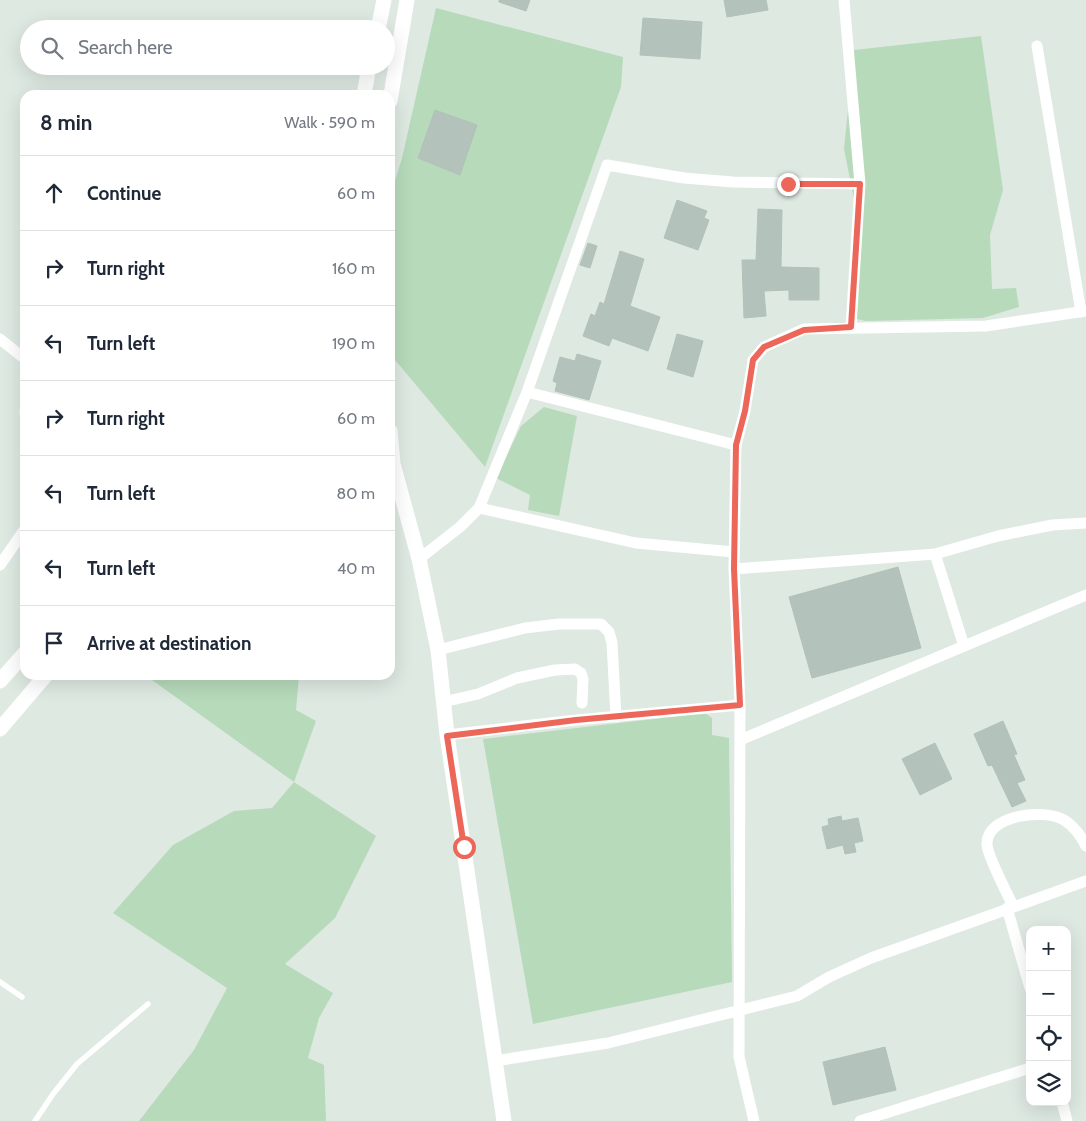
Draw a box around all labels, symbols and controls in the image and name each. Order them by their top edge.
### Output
search box [20,20,395,75]
icon: search [38,34,66,62]
text: Search here [78,36,172,59]
text: 8 min [40,110,92,135]
text: Walk · 590 m [284,113,375,132]
route end [777,173,800,196]
icon: ahead [40,179,68,207]
text: Continue [87,182,161,205]
text: 60 m [337,184,375,203]
icon: right [40,254,68,282]
text: Turn right [87,257,165,280]
text: 160 m [332,259,375,278]
icon: left [40,329,68,357]
text: Turn left [87,332,155,355]
text: 190 m [332,334,375,353]
icon: right [40,404,68,432]
text: Turn right [87,407,165,430]
text: 60 m [337,409,375,428]
icon: left [40,479,68,507]
text: Turn left [87,482,155,505]
text: 80 m [337,484,375,503]
icon: left [40,554,68,582]
text: Turn left [87,557,155,580]
text: 40 m [337,559,375,578]
icon: arrive [40,629,68,657]
text: Arrive at destination [87,632,251,655]
route start [453,836,476,859]
map controls [1026,926,1071,1106]
button: + [1026,926,1071,971]
button: − [1026,971,1071,1016]
button: locate [1026,1016,1071,1061]
button: layers [1026,1061,1071,1106]

